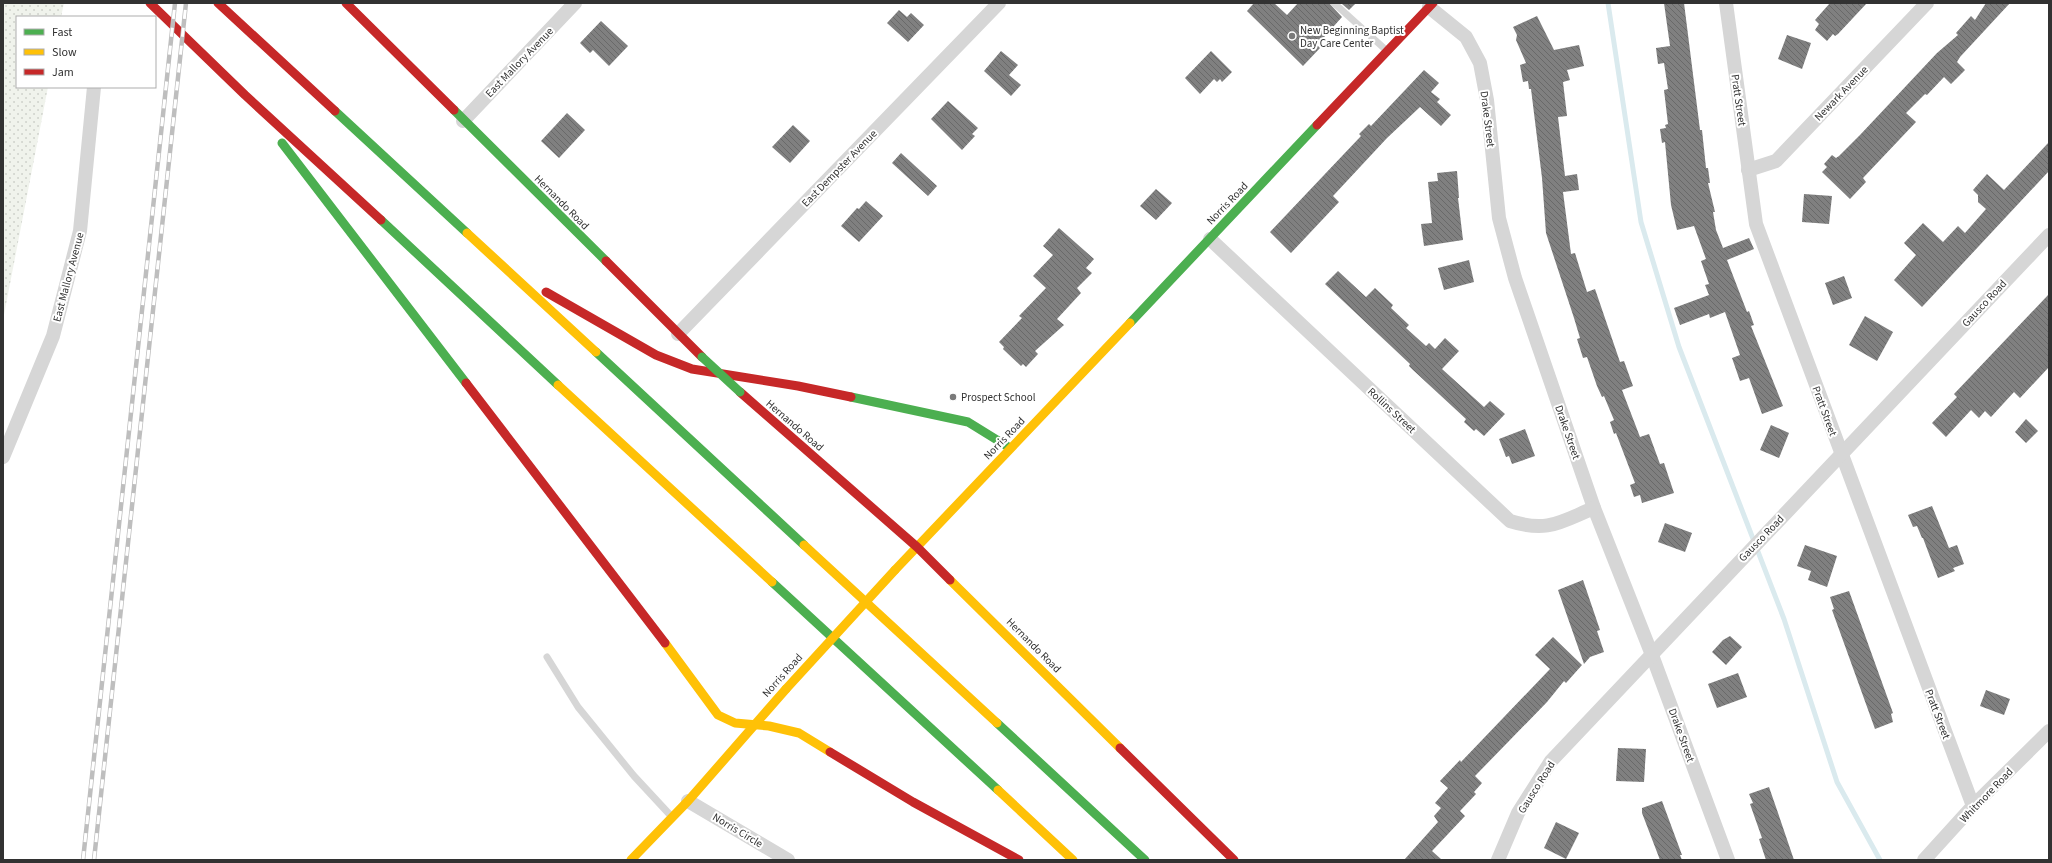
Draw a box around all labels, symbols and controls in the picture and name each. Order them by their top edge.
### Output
legend [16,16,156,88]
place label: New Beginning Baptist Day Care Center [1300,23,1404,51]
text: Fast [52,24,72,41]
street label: East Mallory Avenue [482,24,557,101]
marker: New Beginning Baptist Day Care Center [1287,31,1297,41]
text: Slow [52,44,77,61]
street label: Newark Avenue [1811,62,1872,124]
text: Jam [52,64,74,81]
street label: Pratt Street [1727,73,1750,127]
street label: Drake Street [1477,90,1498,148]
street label: East Dempster Avenue [798,126,881,210]
street label: Hernando Road [531,172,592,233]
street label: Norris Road [1203,179,1251,228]
street label: East Mallory Avenue [49,230,88,324]
street label: Gausco Road [1959,276,2010,330]
street label: Rollins Street [1364,384,1419,437]
street label: Pratt Street [1809,384,1841,439]
place label: Prospect School [961,390,1036,405]
marker: Prospect School [948,392,958,402]
street label: Hernando Road [763,396,827,455]
street label: Drake Street [1551,403,1584,461]
street label: Norris Road [980,414,1028,463]
street label: Gausco Road [1735,512,1787,565]
street label: Hernando Road [1003,615,1064,676]
street label: Norris Road [759,650,806,700]
street label: Pratt Street [1921,687,1954,741]
street label: Drake Street [1665,706,1698,764]
street label: Gausco Road [1514,758,1559,816]
street label: Whitmore Road [1956,765,2016,826]
street label: Norris Circle [710,810,766,852]

